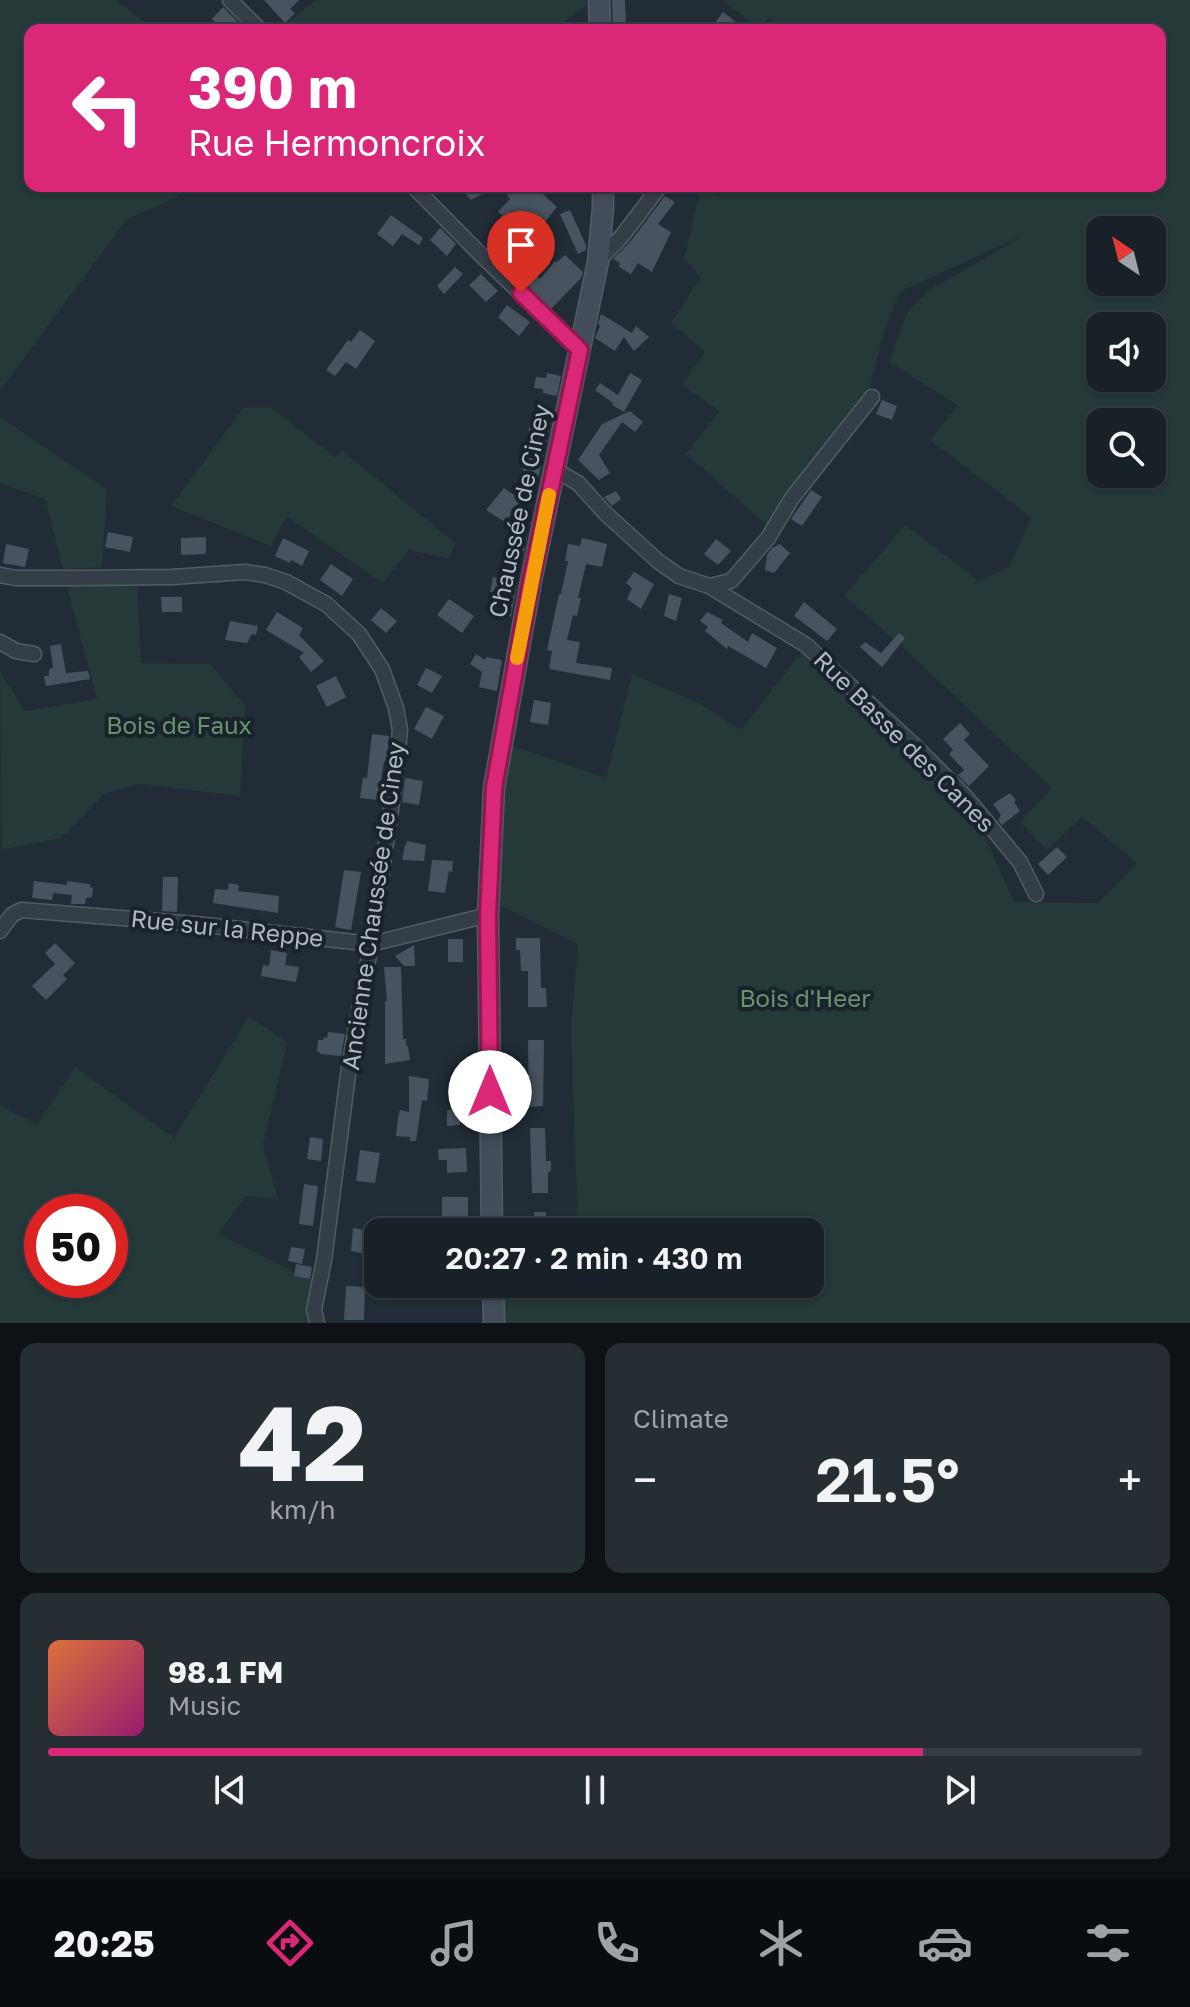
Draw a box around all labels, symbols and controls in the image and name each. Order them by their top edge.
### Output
text: 390 m [188,53,357,120]
icon: left [56,56,160,160]
text: Rue Hermoncroix [188,121,486,164]
pin [487,211,555,293]
north arrow [1086,216,1166,296]
map controls [1086,216,1166,488]
icon: arrive [499,223,543,267]
button: sound [1086,312,1166,392]
street label: Chaussée de Ciney [482,401,555,620]
button: search [1086,408,1166,488]
street label: Rue Basse des Canes [809,644,1002,837]
park label: Bois de Faux [106,710,252,739]
street label: Ancienne Chaussée de Ciney [335,740,410,1072]
street label: Rue sur la Reppe [129,903,325,952]
park label: Bois d'Heer [739,983,871,1012]
position arrow [448,1050,532,1134]
speed limit sign: 50 [24,1194,128,1298]
text: 20:27 · 2 min · 430 m [445,1240,743,1276]
text: 42 [238,1379,367,1504]
text: Climate [633,1403,729,1434]
text: 21.5° [815,1443,960,1515]
text: − [633,1453,657,1506]
text: + [1118,1453,1142,1506]
text: km/h [269,1494,336,1525]
text: 98.1 FM [168,1654,283,1690]
text: Music [168,1690,241,1721]
icon: previous [208,1768,252,1812]
icon: pause [573,1768,617,1812]
icon: next [938,1768,982,1812]
icon: directions [262,1915,318,1971]
icon: music [426,1915,482,1971]
icon: phone [589,1915,645,1971]
icon: climate [753,1915,809,1971]
icon: car [917,1915,973,1971]
icon: filters [1080,1915,1136,1971]
text: 20:25 [54,1922,155,1965]

